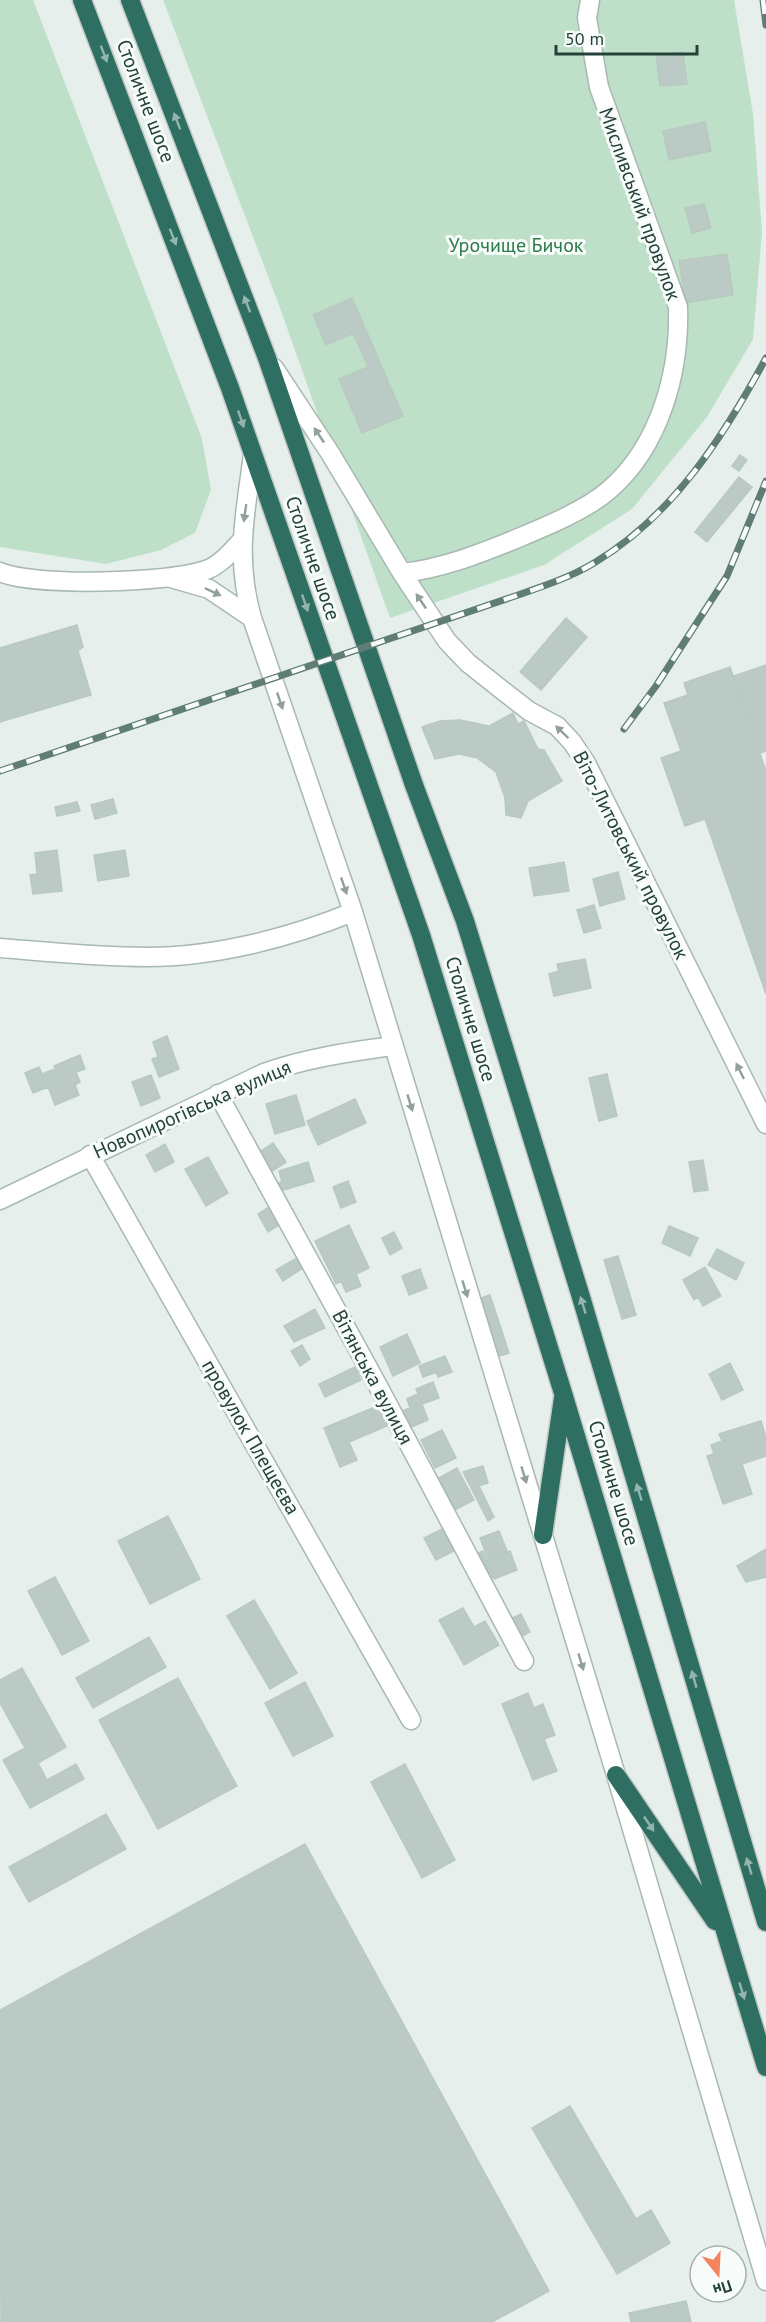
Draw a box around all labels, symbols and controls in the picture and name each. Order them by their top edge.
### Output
scale bar [556,18,697,56]
text: 50 m [565,27,604,50]
street label: Столичне шосе [111,36,181,166]
one-way arrow [100,45,109,63]
street label: Мисливський провулок [593,104,687,304]
one-way arrow [172,112,182,130]
one-way arrow [169,228,178,246]
park label: Урочище Бичок [449,232,584,258]
one-way arrow [241,294,251,312]
one-way arrow [236,411,246,429]
one-way arrow [313,427,324,444]
street label: Столичне шосе [280,492,346,624]
one-way arrow [240,503,249,522]
one-way arrow [205,588,222,597]
one-way arrow [415,594,427,610]
one-way arrow [301,595,311,613]
one-way arrow [276,692,286,710]
one-way arrow [554,725,569,739]
street label: Віто-Литовський провулок [567,746,695,964]
one-way arrow [339,877,349,895]
street label: Столичне шосе [440,953,502,1085]
street label: Новопирогівська вулиця [89,1054,295,1164]
one-way arrow [736,1063,745,1080]
one-way arrow [406,1094,415,1112]
one-way arrow [461,1280,471,1298]
one-way arrow [578,1296,587,1314]
street label: Вітянська вулиця [327,1305,419,1449]
street label: провулок Плещеєва [196,1355,306,1519]
street label: Столичне шосе [583,1417,645,1549]
one-way arrow [520,1466,529,1484]
one-way arrow [634,1483,643,1501]
one-way arrow [577,1653,586,1671]
one-way arrow [689,1670,698,1688]
one-way arrow [643,1815,655,1831]
one-way arrow [744,1857,753,1875]
one-way arrow [738,1982,747,2000]
north arrow [688,2244,748,2304]
text: Пн [711,2276,735,2301]

